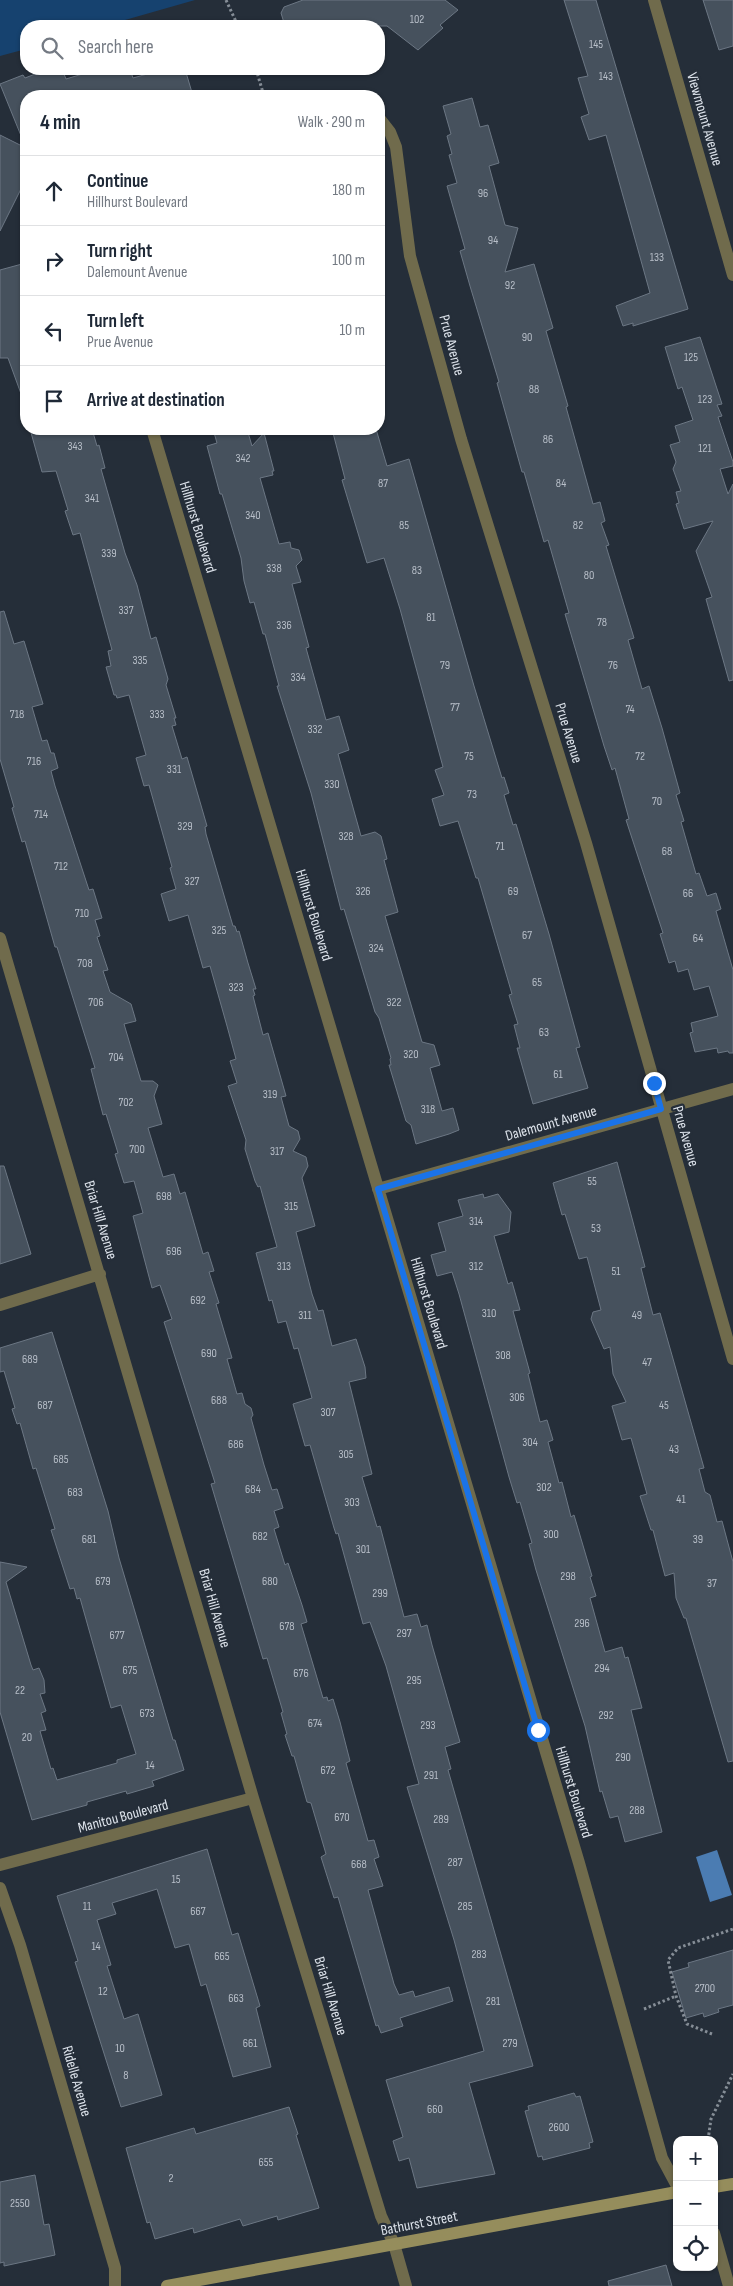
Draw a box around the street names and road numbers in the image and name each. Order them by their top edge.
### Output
street label: Viewmount Avenue [682,70,727,168]
street label: Prue Avenue [434,313,469,378]
street label: Hillhurst Boulevard [175,479,220,575]
street label: Prue Avenue [550,701,587,766]
street label: Hillhurst Boulevard [291,867,336,963]
street label: Dalemount Avenue [503,1101,599,1146]
street label: Prue Avenue [668,1104,703,1169]
street label: Briar Hill Avenue [80,1178,121,1262]
street label: Hillhurst Boulevard [406,1255,451,1351]
street label: Briar Hill Avenue [194,1566,235,1650]
street label: Hillhurst Boulevard [551,1744,596,1840]
street label: Manitou Boulevard [76,1795,170,1838]
street label: Briar Hill Avenue [310,1954,351,2038]
street label: Ridelle Avenue [57,2044,96,2119]
street label: Bathurst Street [379,2207,460,2240]

